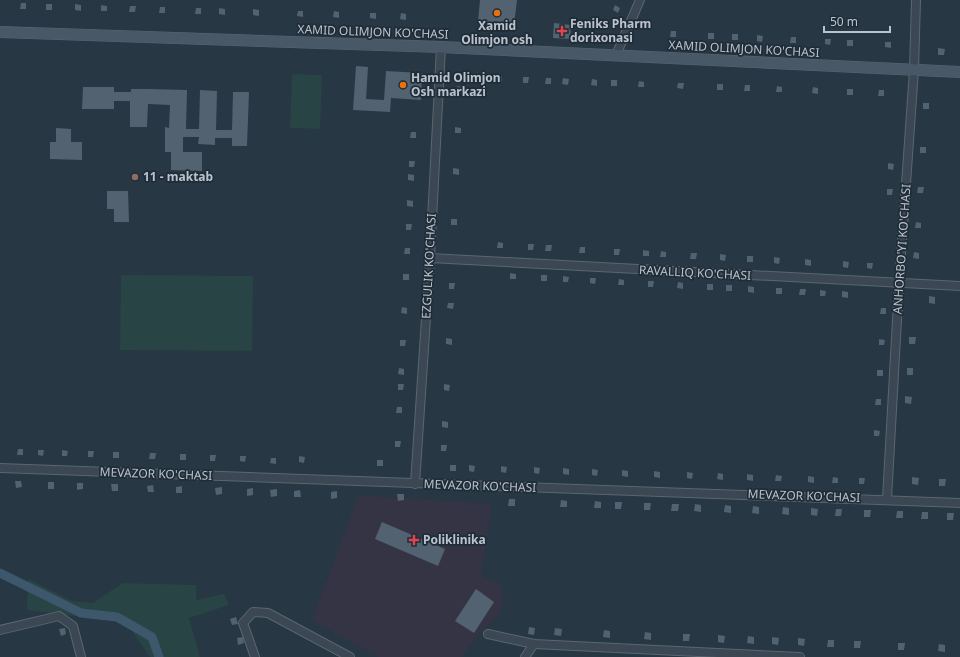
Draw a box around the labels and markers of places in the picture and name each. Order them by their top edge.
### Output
marker: Xamid Olimjon osh [492,8,502,18]
place label: Feniks Pharm dorixonasi [570,15,651,46]
place label: Xamid Olimjon osh [461,17,533,48]
marker: Feniks Pharm dorixonasi [557,26,567,36]
place label: Hamid Olimjon Osh markazi [411,69,501,100]
marker: Hamid Olimjon Osh markazi [398,80,408,90]
place label: 11 - maktab [143,168,214,185]
marker: 11 - maktab [130,172,140,182]
place label: Poliklinika [423,531,486,548]
marker: Poliklinika [408,534,420,546]

